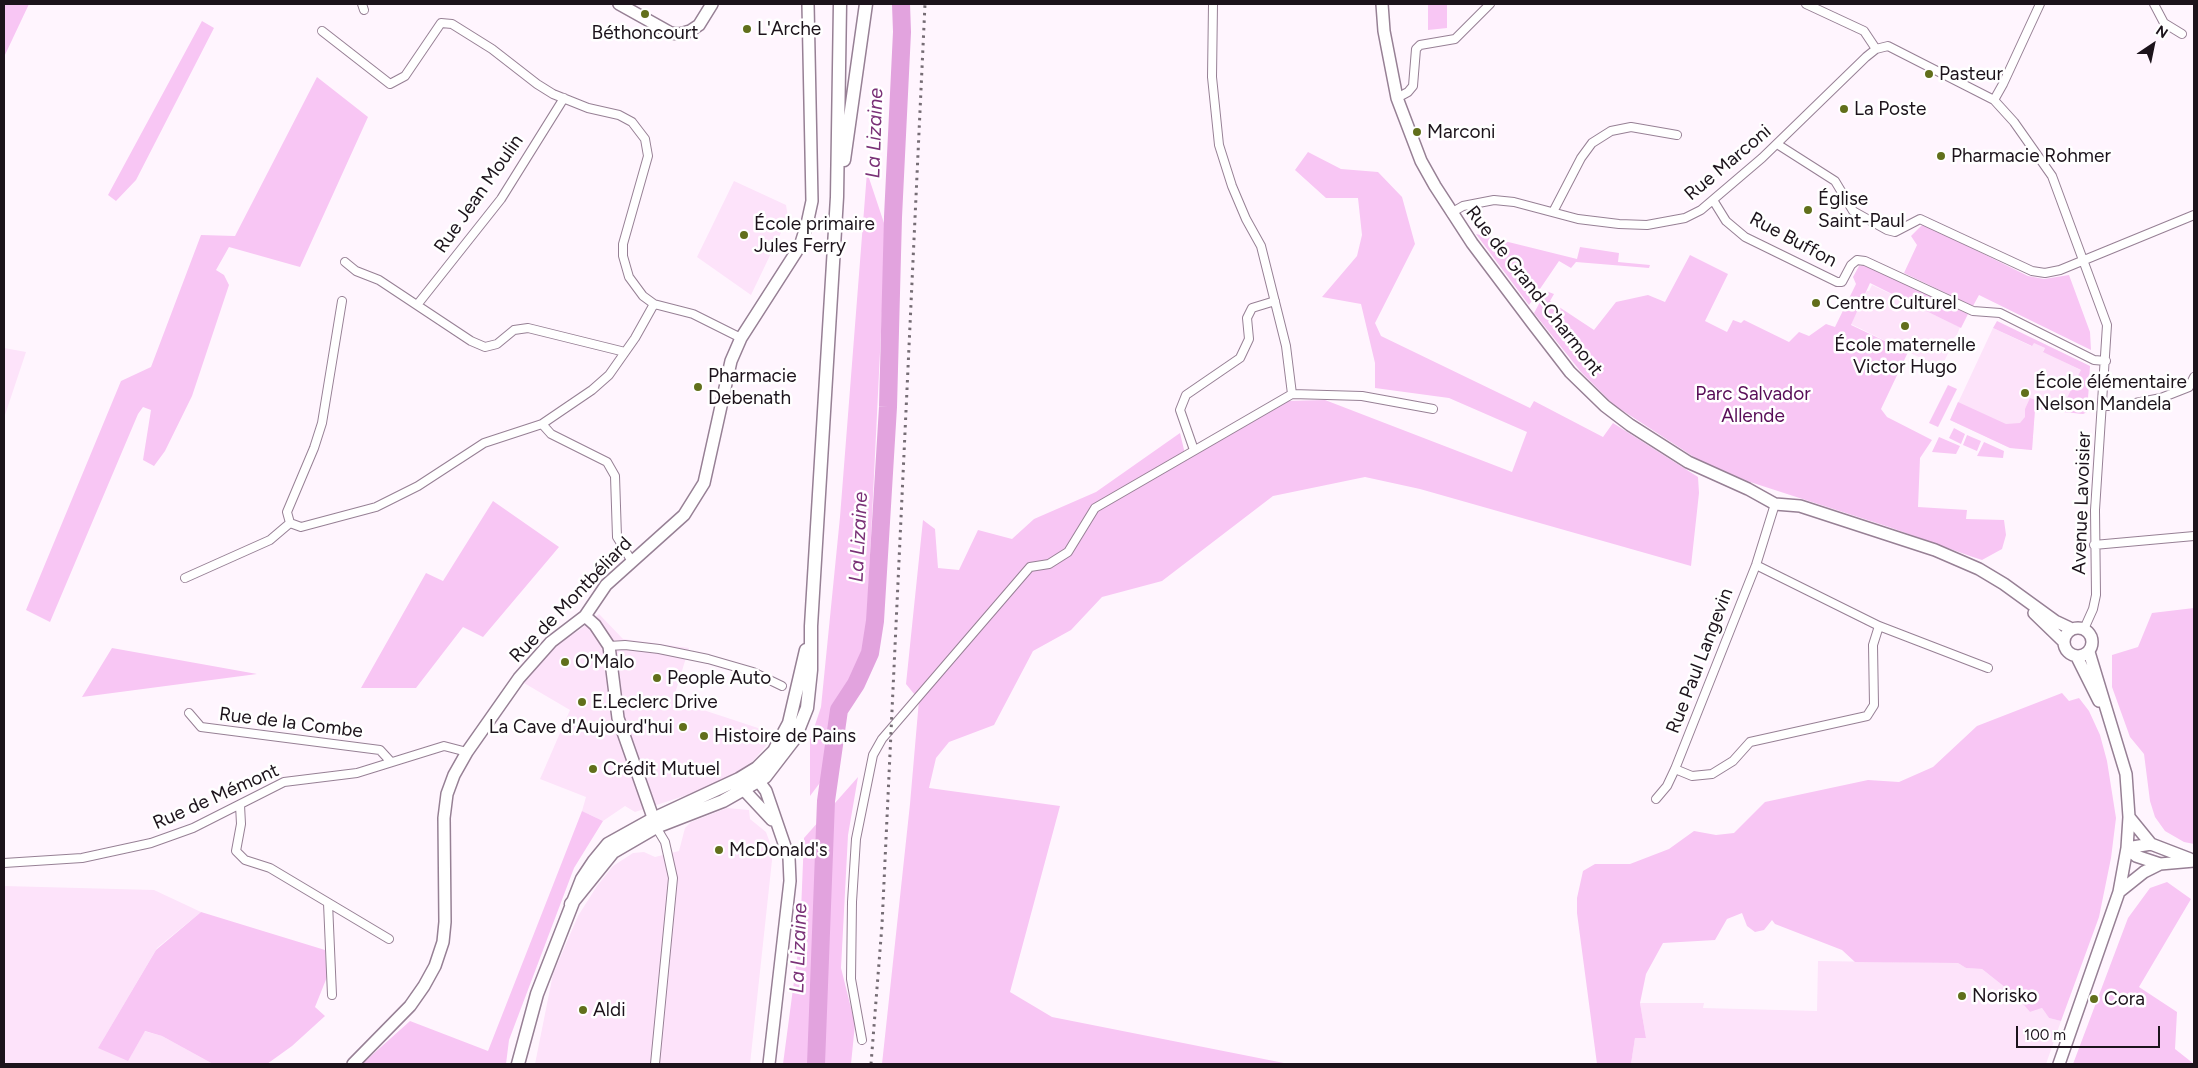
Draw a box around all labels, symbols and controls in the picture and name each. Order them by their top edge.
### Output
marker: Béthoncourt [639,8,651,20]
place label: L'Arche [757,18,821,40]
north arrow [2128,20,2178,70]
place label: Béthoncourt [592,22,698,44]
text: N [2152,22,2171,42]
marker: L'Arche [741,23,753,35]
place label: Pasteur [1939,63,2003,85]
marker: Pasteur [1923,68,1935,80]
water label: La Lizaine [861,87,889,179]
place label: La Poste [1854,98,1926,120]
marker: La Poste [1838,103,1850,115]
street label: Rue Marconi [1680,120,1776,206]
place label: Marconi [1427,121,1495,143]
marker: Marconi [1411,126,1423,138]
street label: Rue Jean Moulin [430,130,528,258]
place label: Pharmacie Rohmer [1951,145,2111,167]
marker: Pharmacie Rohmer [1935,150,1947,162]
place label: Église Saint-Paul [1818,188,1905,232]
street label: Rue de Grand-Charmont [1461,201,1607,381]
marker: Église Saint-Paul [1802,204,1814,216]
street label: Rue Buffon [1746,208,1840,272]
place label: École primaire Jules Ferry [754,213,875,257]
marker: École primaire Jules Ferry [738,229,750,241]
place label: Centre Culturel [1826,292,1957,314]
marker: Centre Culturel [1810,297,1822,309]
marker: École maternelle Victor Hugo [1899,320,1911,332]
place label: École maternelle Victor Hugo [1834,334,1976,378]
place label: Pharmacie Debenath [708,365,797,409]
place label: École élémentaire Nelson Mandela [2035,371,2187,415]
marker: Pharmacie Debenath [692,381,704,393]
park label: Parc Salvador Allende [1695,383,1811,427]
marker: École élémentaire Nelson Mandela [2019,387,2031,399]
street label: Avenue Lavoisier [2068,431,2096,575]
water label: La Lizaine [845,491,873,583]
street label: Rue de Montbéliard [505,532,637,668]
street label: Rue Paul Langevin [1662,585,1738,737]
place label: O'Malo [575,651,635,673]
marker: O'Malo [559,656,571,668]
place label: People Auto [667,667,771,689]
marker: People Auto [651,672,663,684]
place label: E.Leclerc Drive [592,691,718,713]
marker: E.Leclerc Drive [576,696,588,708]
street label: Rue de la Combe [218,703,364,743]
place label: La Cave d'Aujourd'hui [489,716,673,738]
marker: La Cave d'Aujourd'hui [677,721,689,733]
place label: Histoire de Pains [714,725,856,747]
marker: Histoire de Pains [698,730,710,742]
place label: Crédit Mutuel [603,758,720,780]
street label: Rue de Mémont [150,759,282,835]
marker: Crédit Mutuel [587,763,599,775]
place label: McDonald's [729,839,828,861]
marker: McDonald's [713,844,725,856]
water label: La Lizaine [785,902,813,994]
place label: Norisko [1972,985,2037,1007]
place label: Cora [2104,988,2145,1010]
marker: Norisko [1956,990,1968,1002]
marker: Cora [2088,993,2100,1005]
place label: Aldi [593,999,626,1021]
marker: Aldi [577,1004,589,1016]
scale bar [2018,1016,2162,1048]
text: 100 m [2024,1026,2066,1044]

